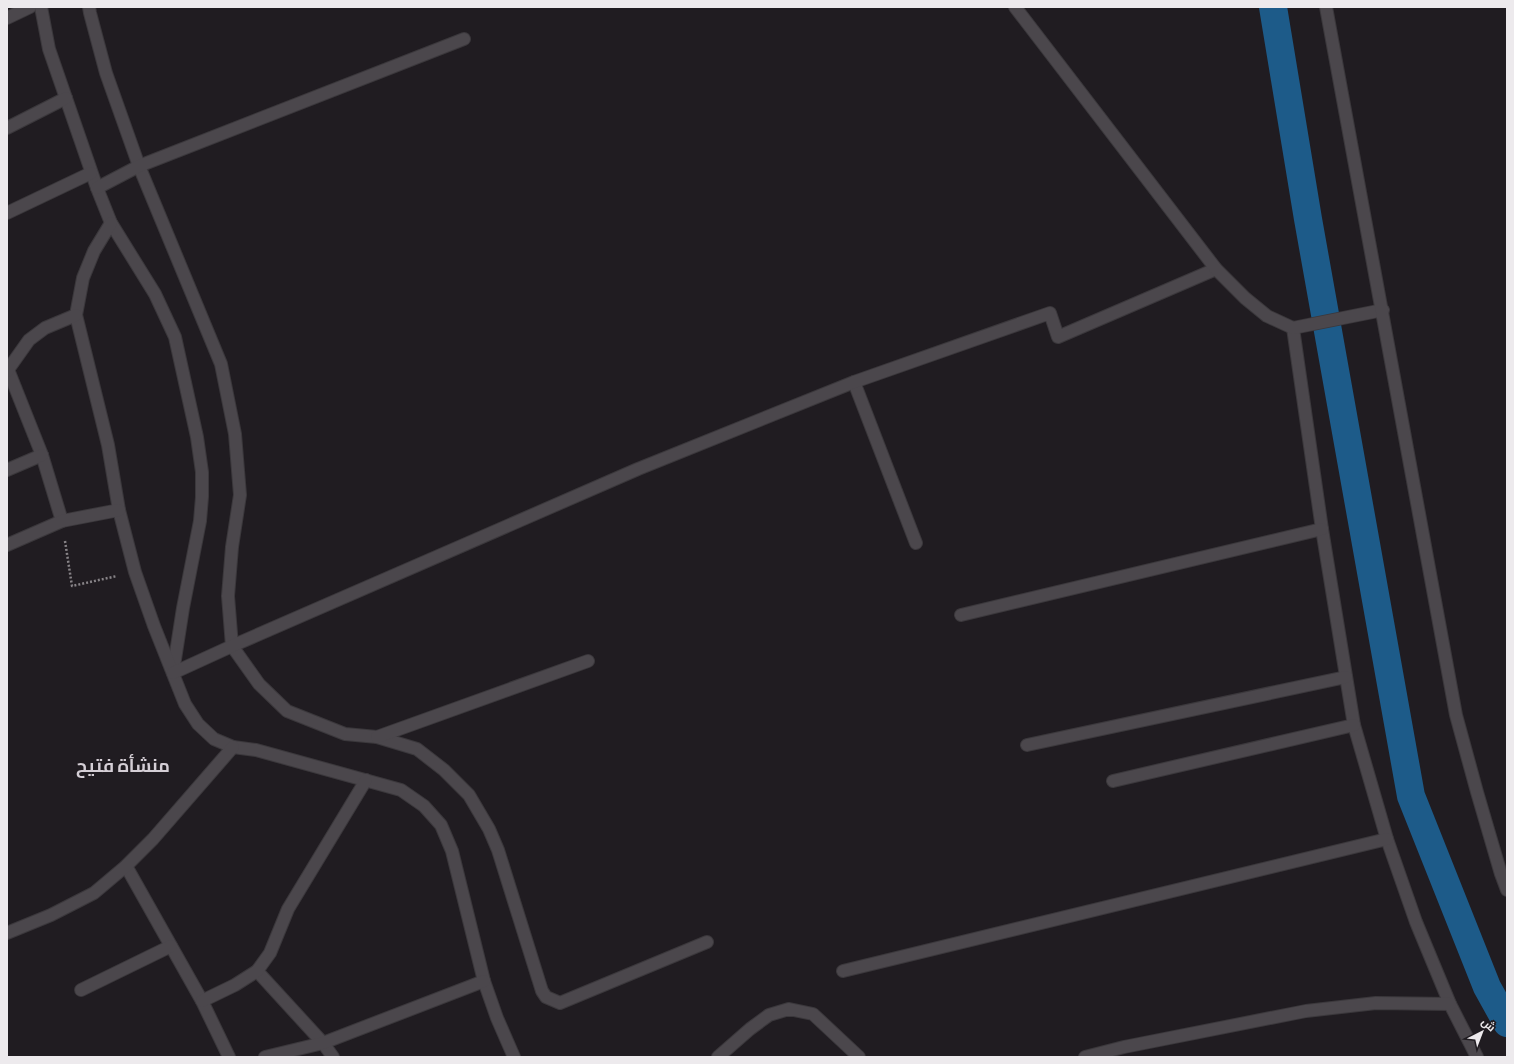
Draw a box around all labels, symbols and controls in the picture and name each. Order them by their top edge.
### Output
district label: منشأة فتيح [76,753,170,778]
north arrow [1462,1012,1502,1052]
text: ش [1479,1015,1498,1034]

